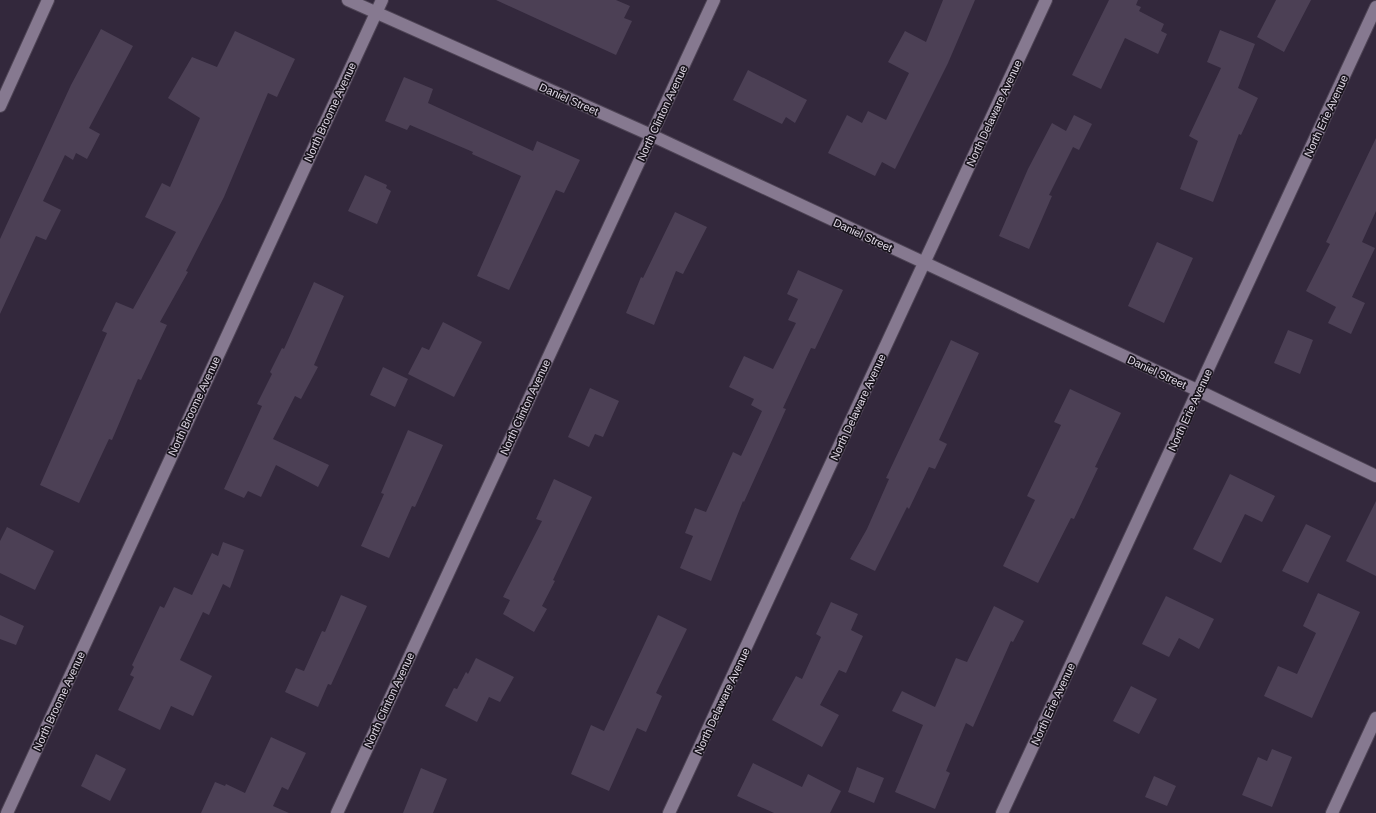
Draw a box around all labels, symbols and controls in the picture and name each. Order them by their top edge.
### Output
street label: North Delaware Avenue [964,58,1024,168]
street label: North Broome Avenue [302,61,358,163]
street label: North Clinton Avenue [635,63,689,163]
street label: North Erie Avenue [1302,73,1350,159]
street label: Daniel Street [538,81,600,117]
street label: Daniel Street [832,216,894,254]
street label: North Delaware Avenue [828,352,888,462]
street label: Daniel Street [1126,353,1188,391]
street label: North Broome Avenue [166,355,222,457]
street label: North Clinton Avenue [498,357,552,457]
street label: North Erie Avenue [1166,367,1214,453]
street label: North Delaware Avenue [692,646,752,756]
street label: North Broome Avenue [31,650,87,752]
street label: North Clinton Avenue [362,650,416,750]
street label: North Erie Avenue [1029,661,1077,747]

